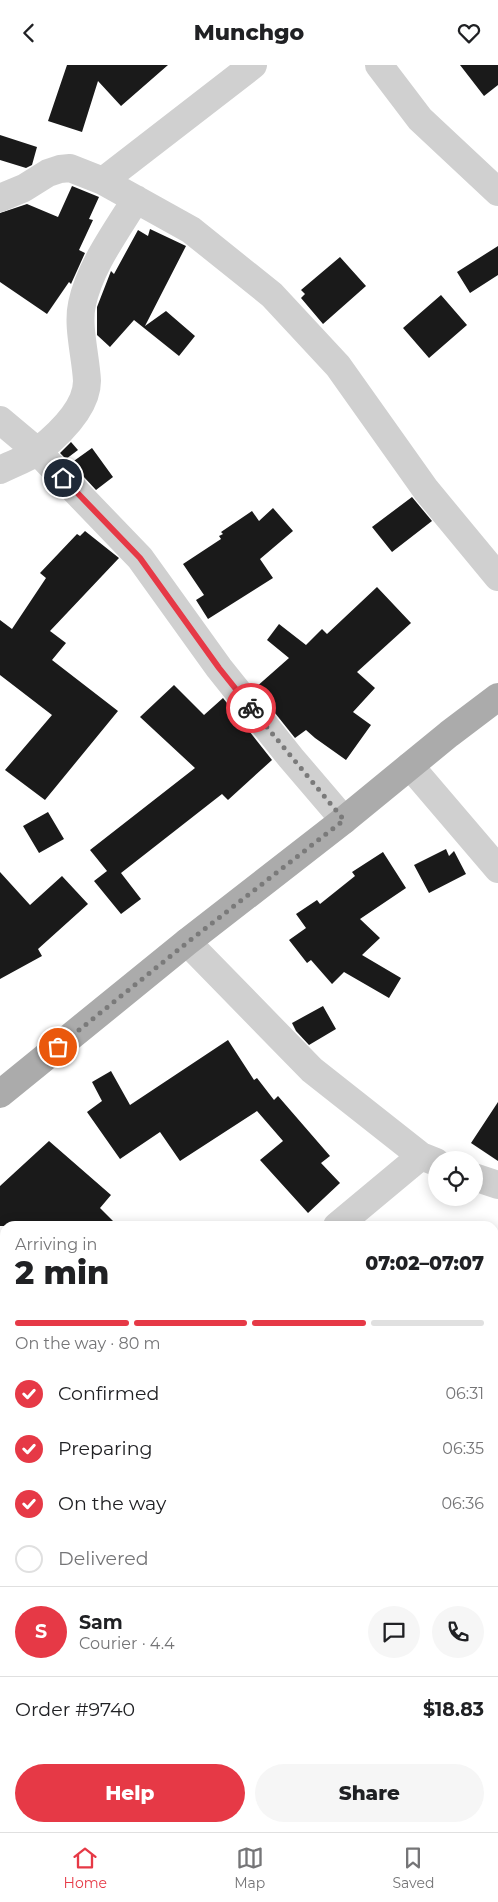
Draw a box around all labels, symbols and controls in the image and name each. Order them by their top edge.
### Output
icon: back [15,19,43,47]
text: Munchgo [194,19,304,46]
icon: heart [455,19,483,47]
pin [42,457,84,499]
icon: home [49,464,77,492]
courier [226,683,276,733]
icon: bike [237,694,265,722]
pin [37,1026,79,1068]
icon: bag [44,1033,72,1061]
map controls [428,1151,483,1206]
button: locate [428,1151,483,1206]
text: Arriving in [15,1235,97,1254]
text: 07:02–07:07 [365,1252,484,1275]
text: 2 min [15,1253,109,1292]
text: On the way · 80 m [15,1334,161,1353]
icon: check [15,1380,43,1408]
text: Confirmed [58,1382,159,1405]
text: 06:31 [445,1384,484,1403]
icon: check [15,1435,43,1463]
text: Preparing [58,1437,153,1460]
text: 06:35 [442,1439,484,1458]
icon: check [15,1490,43,1518]
text: On the way [58,1492,166,1515]
text: 06:36 [442,1494,484,1513]
text: Delivered [58,1547,149,1570]
button: chat [368,1606,420,1658]
button: phone [432,1606,484,1658]
text: Sam [79,1611,123,1634]
text: S [35,1620,47,1643]
text: Courier · 4.4 [79,1634,175,1653]
text: Order #9740 [15,1698,135,1721]
text: $18.83 [423,1698,484,1721]
button: Help [15,1764,245,1822]
button: Share [255,1764,484,1822]
tab: Home [64,1844,107,1892]
tab: Map [234,1844,265,1892]
tab: Saved [392,1844,434,1892]

